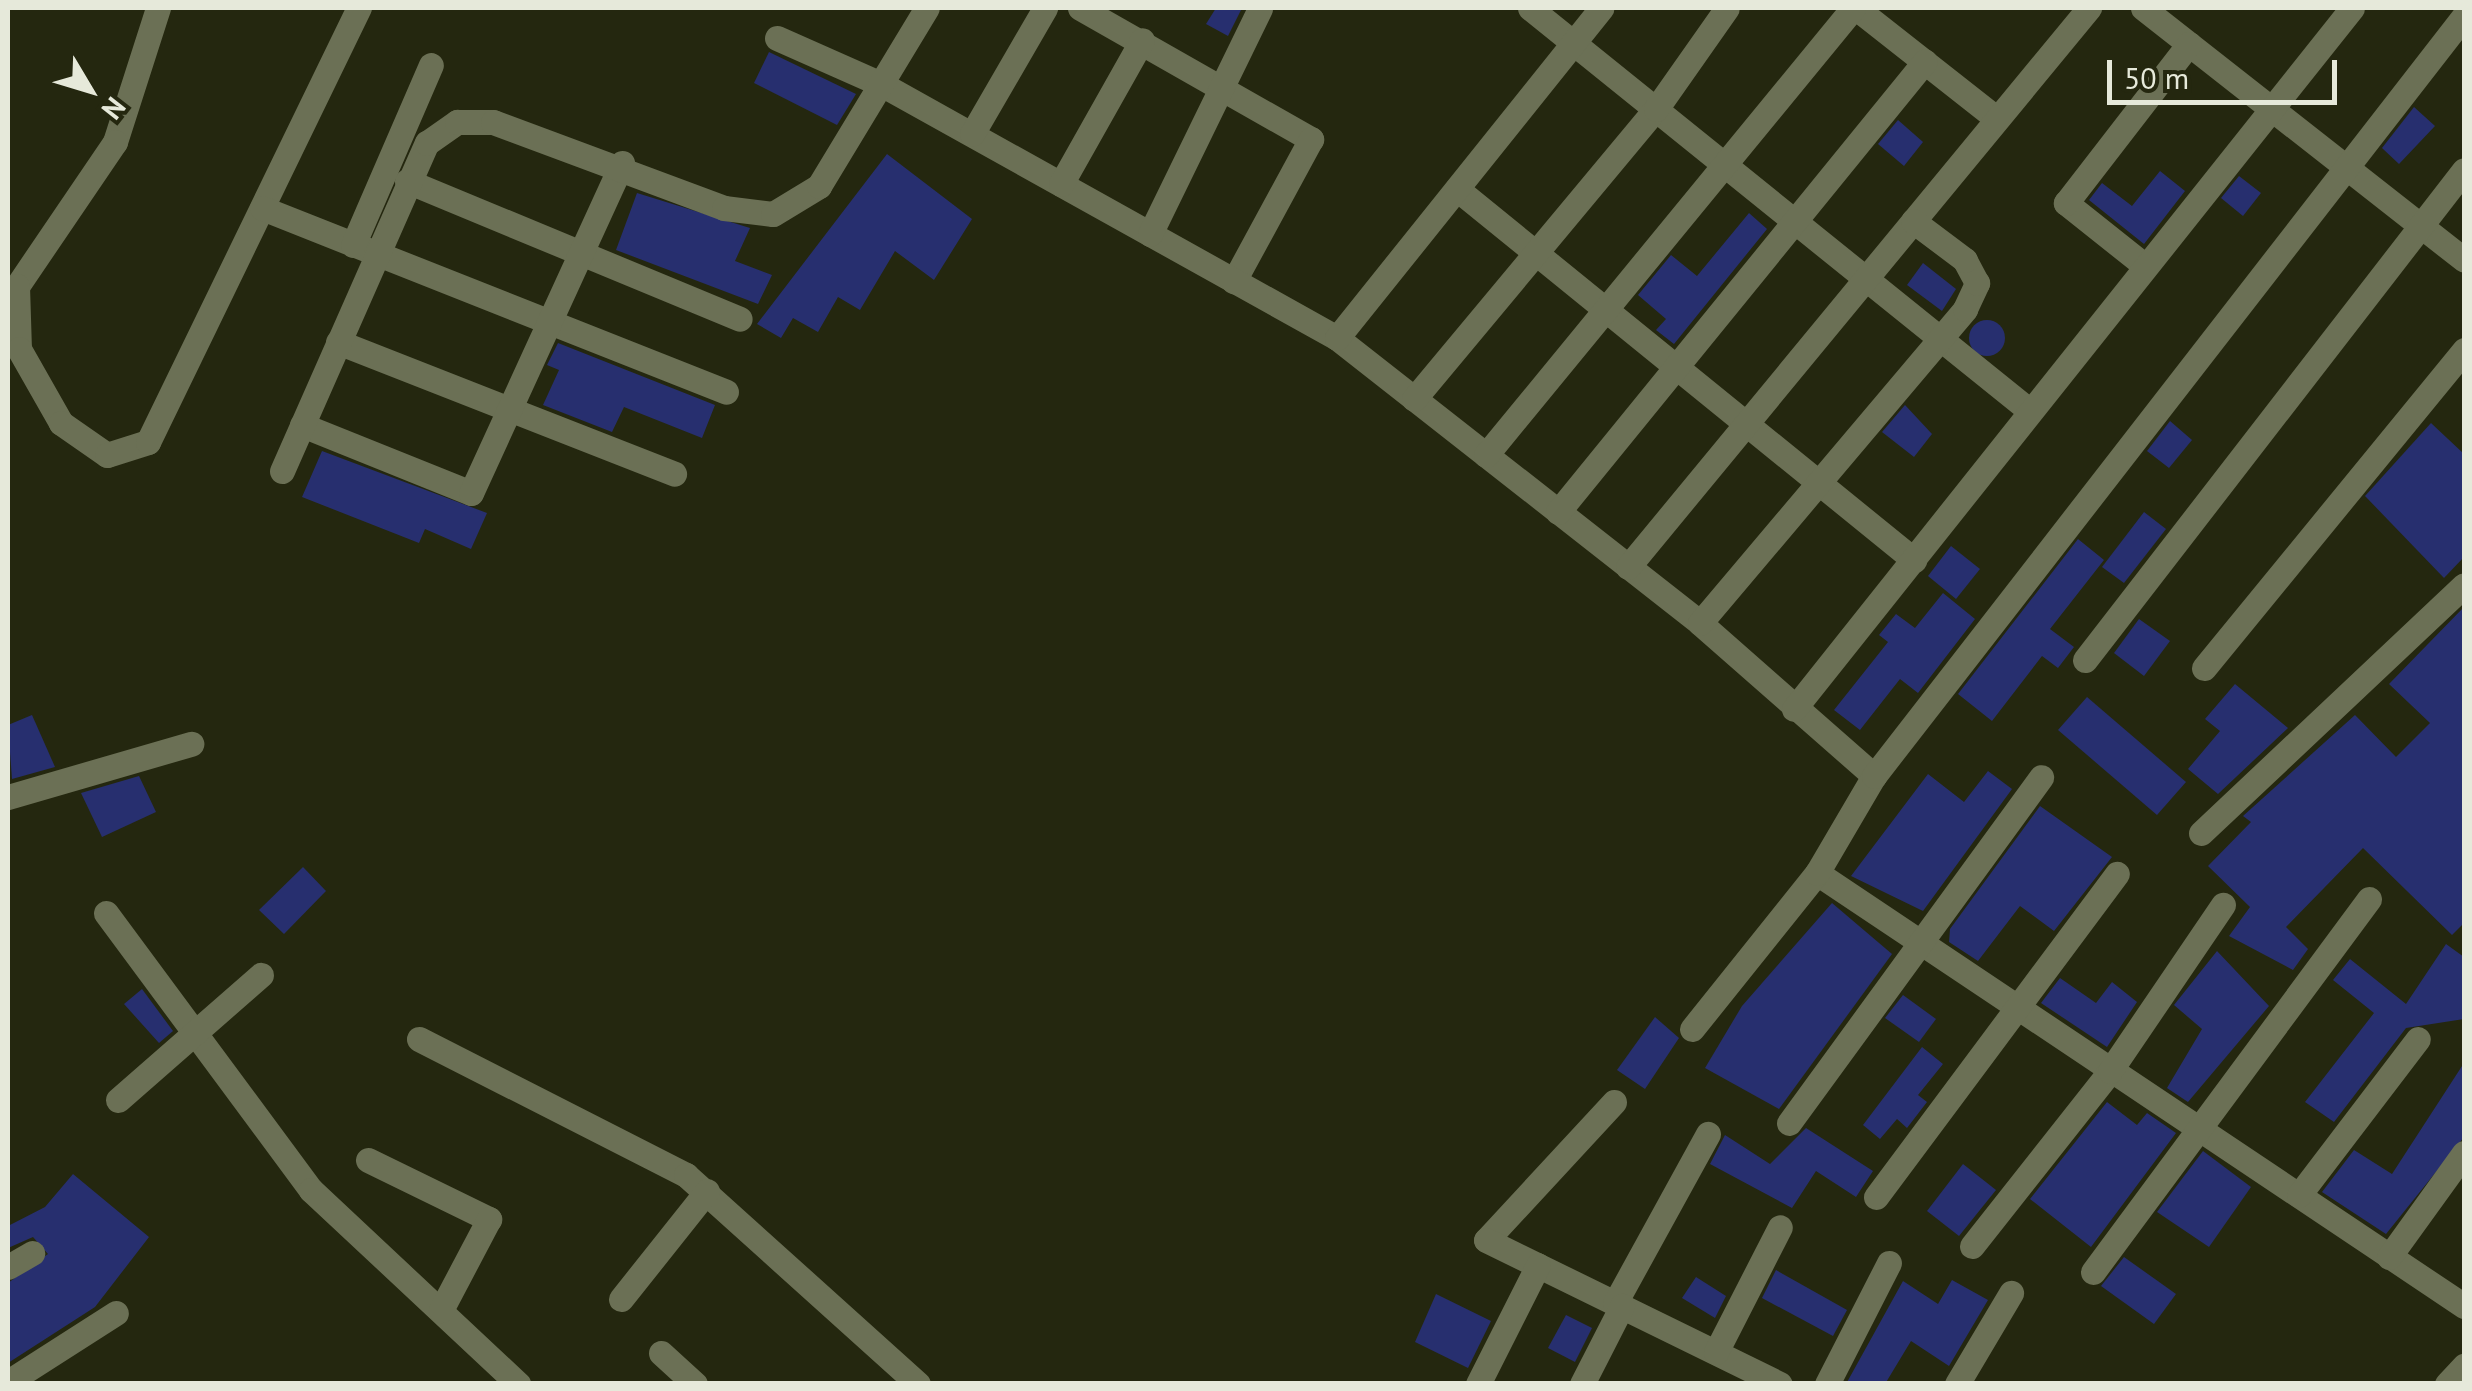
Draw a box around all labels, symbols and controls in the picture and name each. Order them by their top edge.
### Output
north arrow [40,40,140,140]
scale bar [2112,40,2342,102]
text: 50 m [2124,58,2189,97]
text: N [94,90,134,127]

